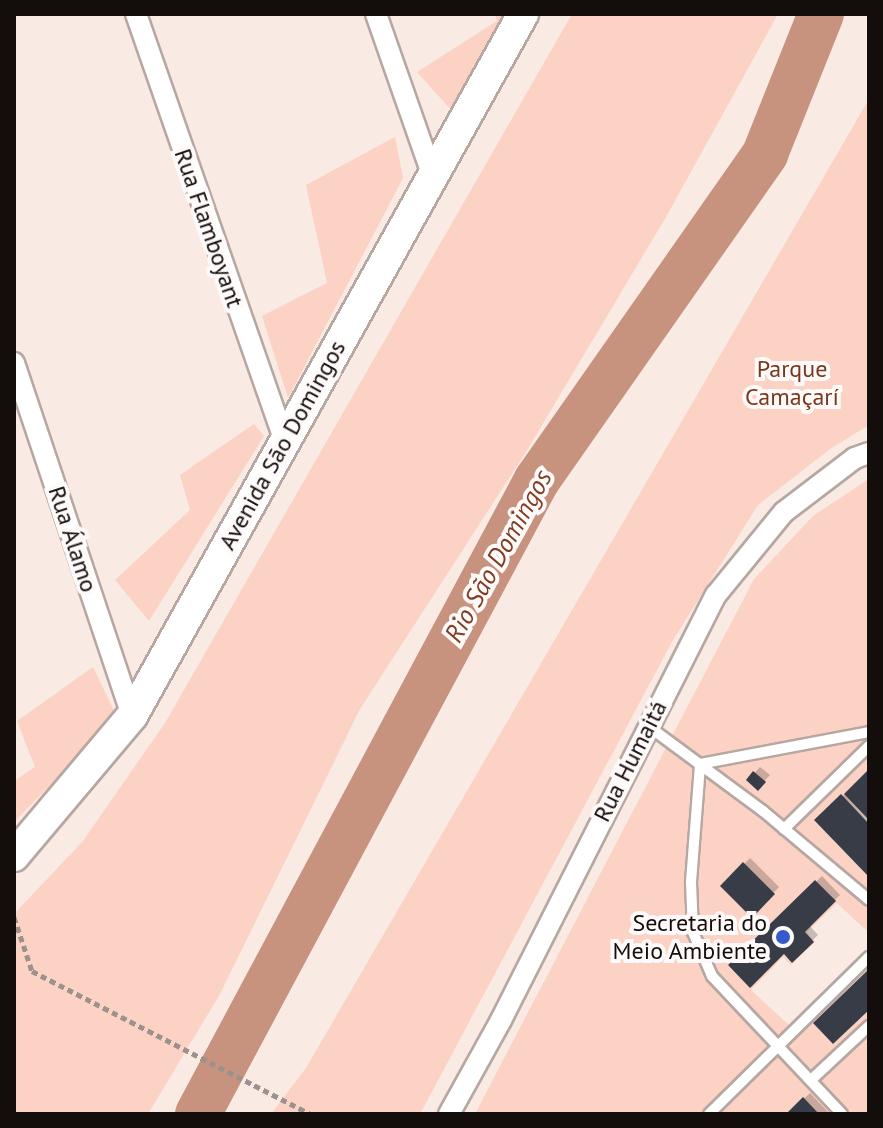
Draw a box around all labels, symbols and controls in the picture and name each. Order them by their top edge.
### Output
street label: Rua Flamboyant [168,145,250,311]
street label: Avenida São Domingos [212,335,352,555]
park label: Parque Camaçarí [745,355,839,411]
water label: Rio São Domingos [438,464,558,648]
street label: Rua Álamo [42,482,104,596]
street label: Rua Humaitá [587,696,673,826]
place label: Secretaria do Meio Ambiente [612,909,767,965]
marker: Secretaria do Meio Ambiente [774,928,792,946]

